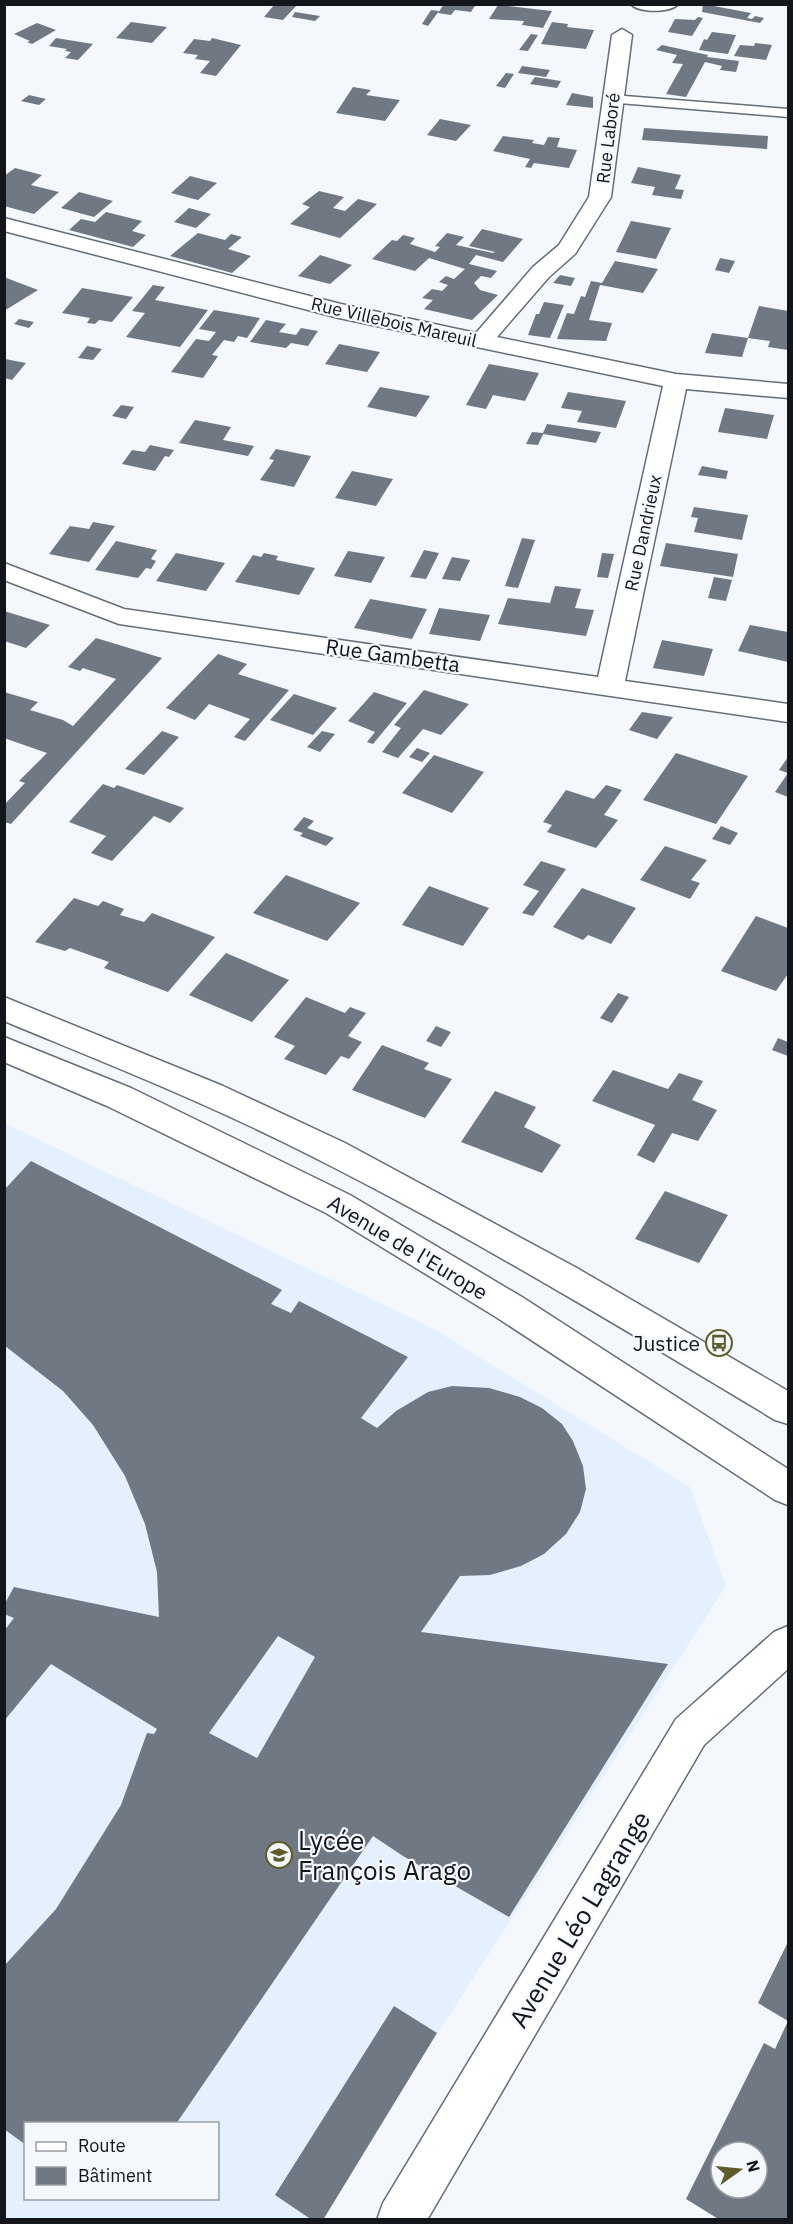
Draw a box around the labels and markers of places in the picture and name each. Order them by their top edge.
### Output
bus stop icon: Justice [704,1328,734,1358]
place label: Justice [633,1329,700,1357]
place label: Lycée François Arago [298,1823,471,1887]
school or university icon: Lycée François Arago [264,1840,294,1870]

